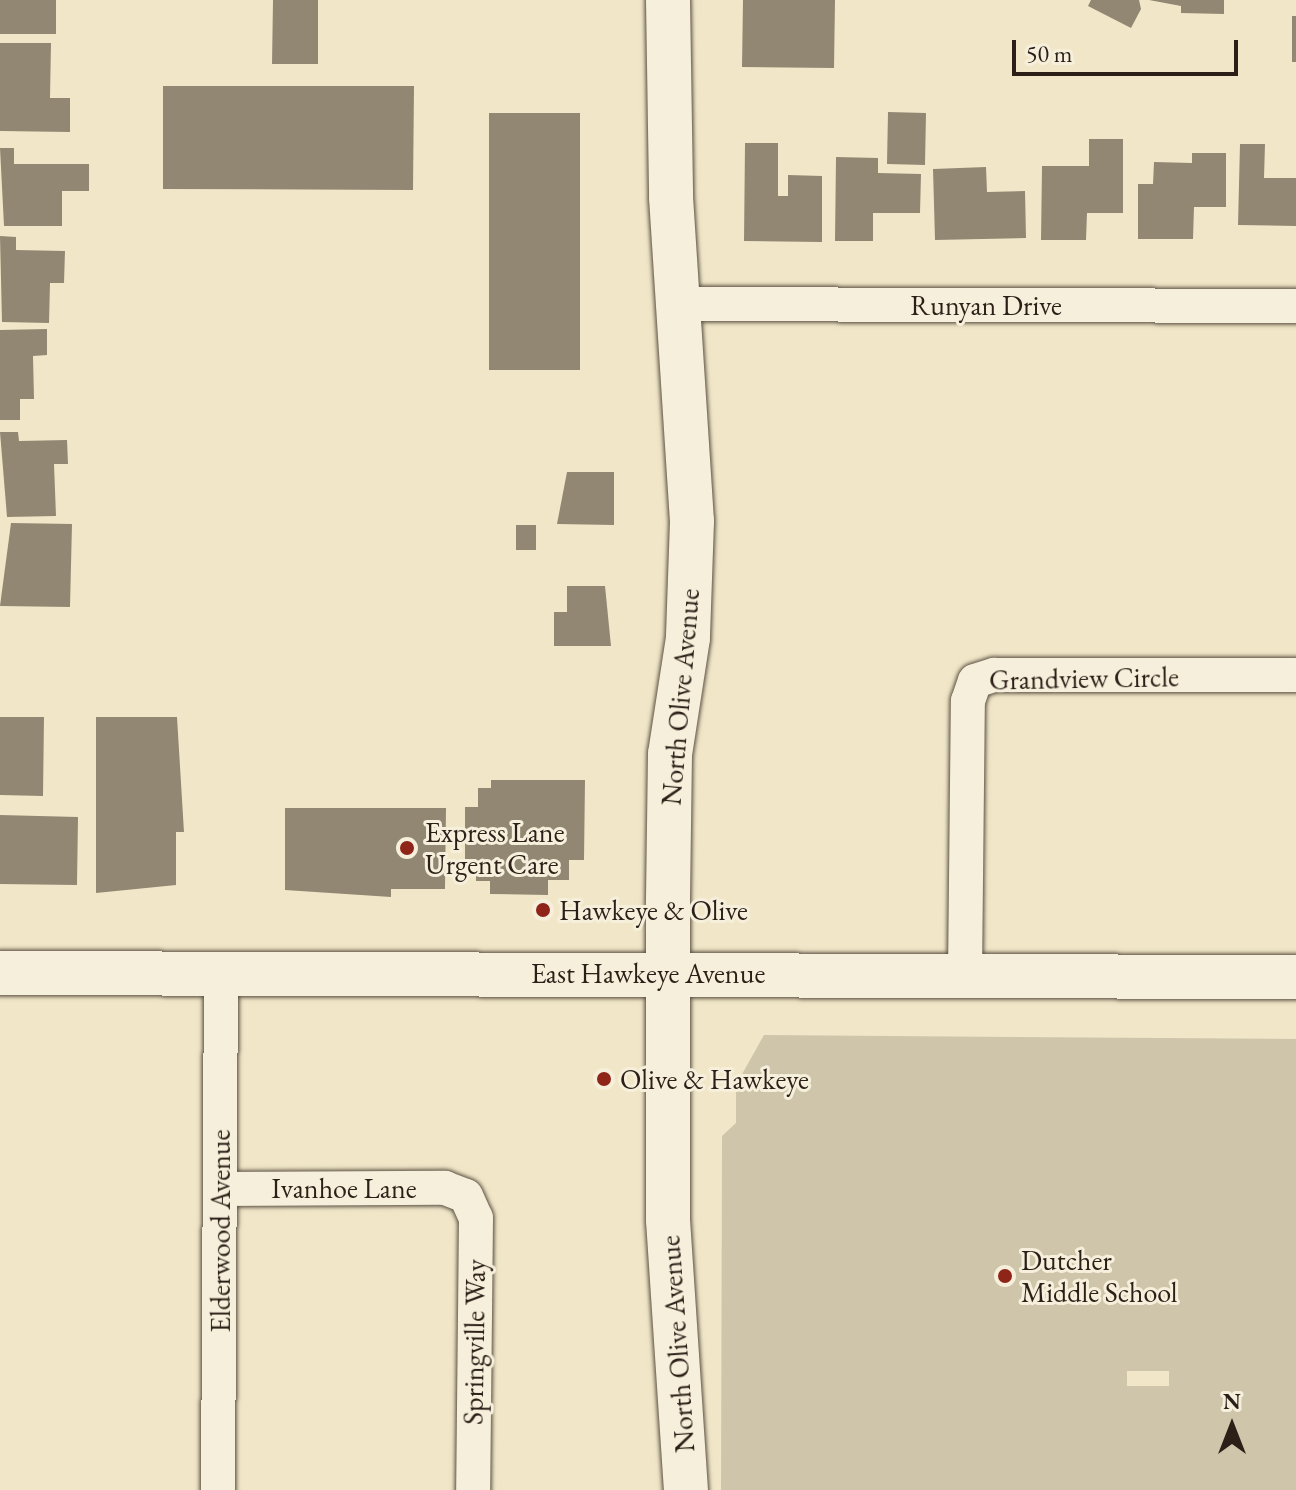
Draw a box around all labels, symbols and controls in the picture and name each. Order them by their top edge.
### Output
scale bar [1016,24,1242,74]
text: 50 m [1026,38,1073,69]
street label: Runyan Drive [910,288,1062,322]
street label: North Olive Avenue [654,587,706,807]
street label: Grandview Circle [989,660,1179,696]
place label: Express Lane Urgent Care [425,815,565,881]
marker: Express Lane Urgent Care [396,837,418,859]
place label: Hawkeye & Olive [559,893,748,927]
marker: Hawkeye & Olive [534,901,552,919]
street label: East Hawkeye Avenue [531,956,765,990]
place label: Olive & Hawkeye [620,1062,809,1096]
marker: Olive & Hawkeye [595,1070,613,1088]
street label: Elderwood Avenue [203,1129,237,1333]
street label: Ivanhoe Lane [271,1171,417,1205]
street label: North Olive Avenue [653,1234,701,1454]
place label: Dutcher Middle School [1021,1243,1178,1309]
street label: Springville Way [456,1259,492,1425]
marker: Dutcher Middle School [996,1267,1014,1285]
north arrow [1192,1386,1272,1466]
text: N [1223,1387,1241,1416]

